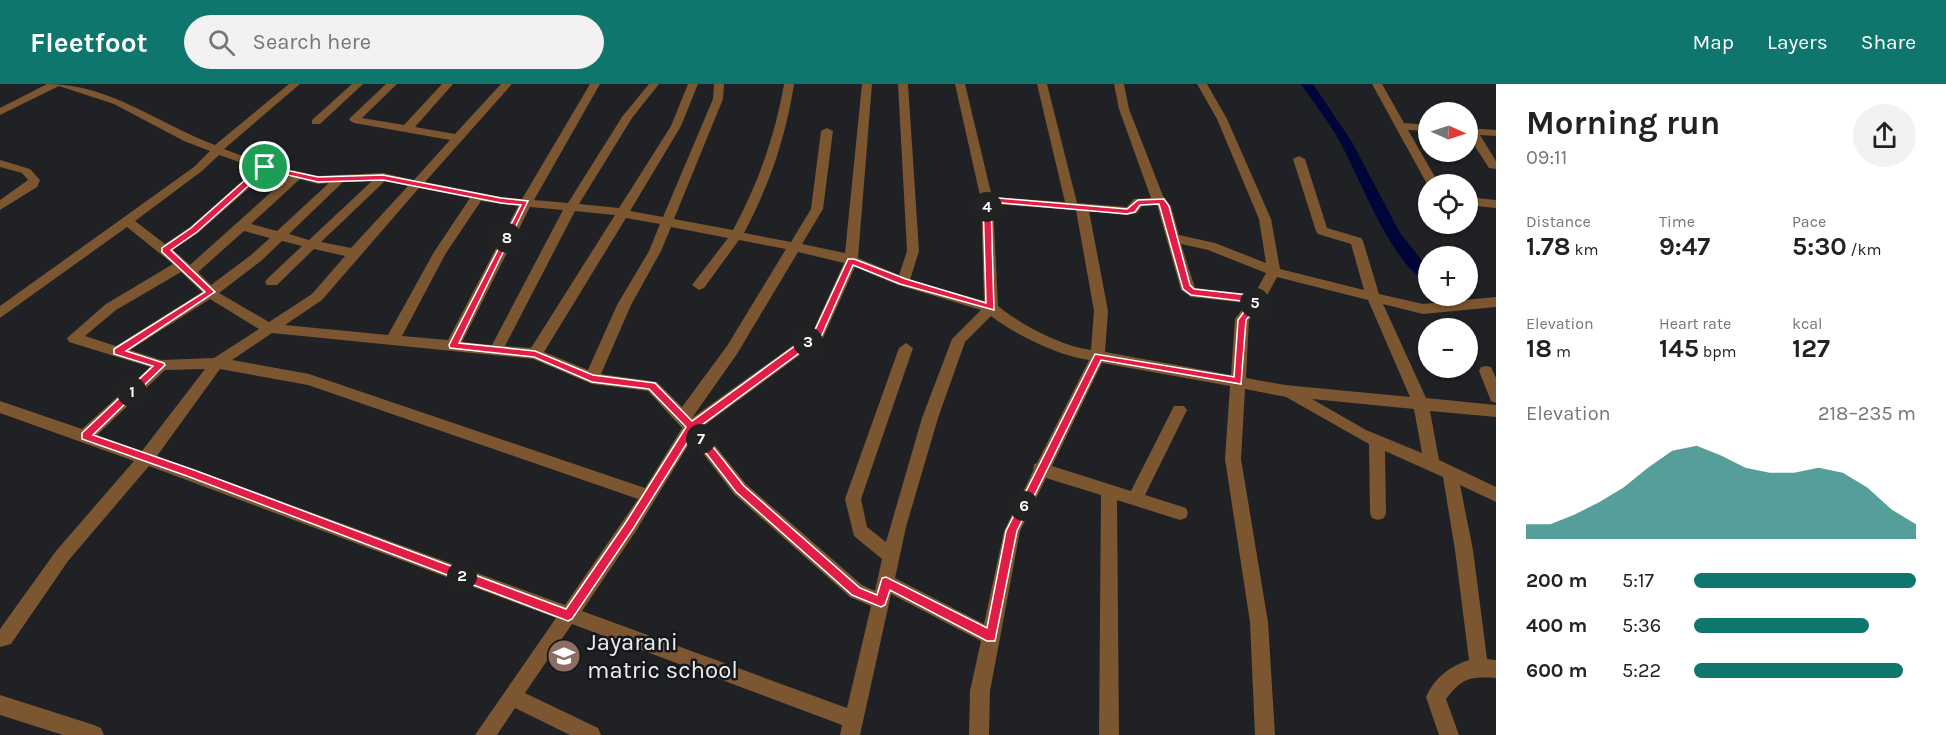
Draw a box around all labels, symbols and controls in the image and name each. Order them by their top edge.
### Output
search box [184,15,604,69]
text: Fleetfoot [30,26,148,59]
icon: search [205,26,238,59]
text: Search here [253,29,371,55]
text: Map [1692,30,1734,54]
text: Layers [1767,30,1828,54]
text: Share [1861,30,1916,54]
north arrow [1418,102,1478,162]
map controls [1418,102,1478,378]
text: Morning run [1526,104,1720,142]
button: share [1853,104,1916,167]
pin [239,141,290,192]
text: 09:11 [1526,146,1567,169]
icon: arrive [248,150,281,183]
button: locate [1418,174,1478,234]
pin: 4 [972,192,1002,222]
text: 4 [982,197,992,216]
text: Distance [1526,212,1591,231]
text: Time [1659,212,1695,231]
text: Pace [1792,212,1826,231]
pin: 8 [492,223,522,253]
text: 8 [502,228,512,247]
text: 1.78 [1526,231,1571,262]
text: 9:47 [1659,231,1710,262]
text: 5:30 [1792,231,1847,262]
text: km [1571,240,1598,259]
text: /km [1847,240,1881,259]
button: + [1418,246,1478,306]
pin: 5 [1240,288,1270,318]
text: 5 [1250,293,1260,312]
text: Elevation [1526,314,1594,333]
text: Heart rate [1659,314,1731,333]
text: kcal [1792,314,1823,333]
button: − [1418,318,1478,378]
pin: 3 [793,327,823,357]
text: 3 [803,332,813,351]
text: 18 [1526,333,1552,364]
text: 145 [1659,333,1699,364]
text: 127 [1792,333,1830,364]
text: m [1552,342,1571,361]
text: bpm [1699,342,1736,361]
pin: 1 [117,377,147,407]
text: 1 [129,382,135,401]
text: Elevation [1526,402,1611,425]
text: 218–235 m [1818,402,1916,425]
pin: 7 [686,424,716,454]
text: 7 [697,429,705,448]
pin: 6 [1009,491,1039,521]
text: 6 [1019,496,1029,515]
pin: 2 [447,561,477,591]
text: 2 [457,566,467,585]
text: 200 m [1526,569,1587,592]
text: 5:17 [1622,569,1654,592]
text: 400 m [1526,614,1587,637]
text: 5:36 [1622,614,1661,637]
place label: Jayarani matric school [587,628,738,684]
school or university icon: Jayarani matric school [546,638,582,674]
text: 600 m [1526,659,1587,682]
text: 5:22 [1622,659,1661,682]

